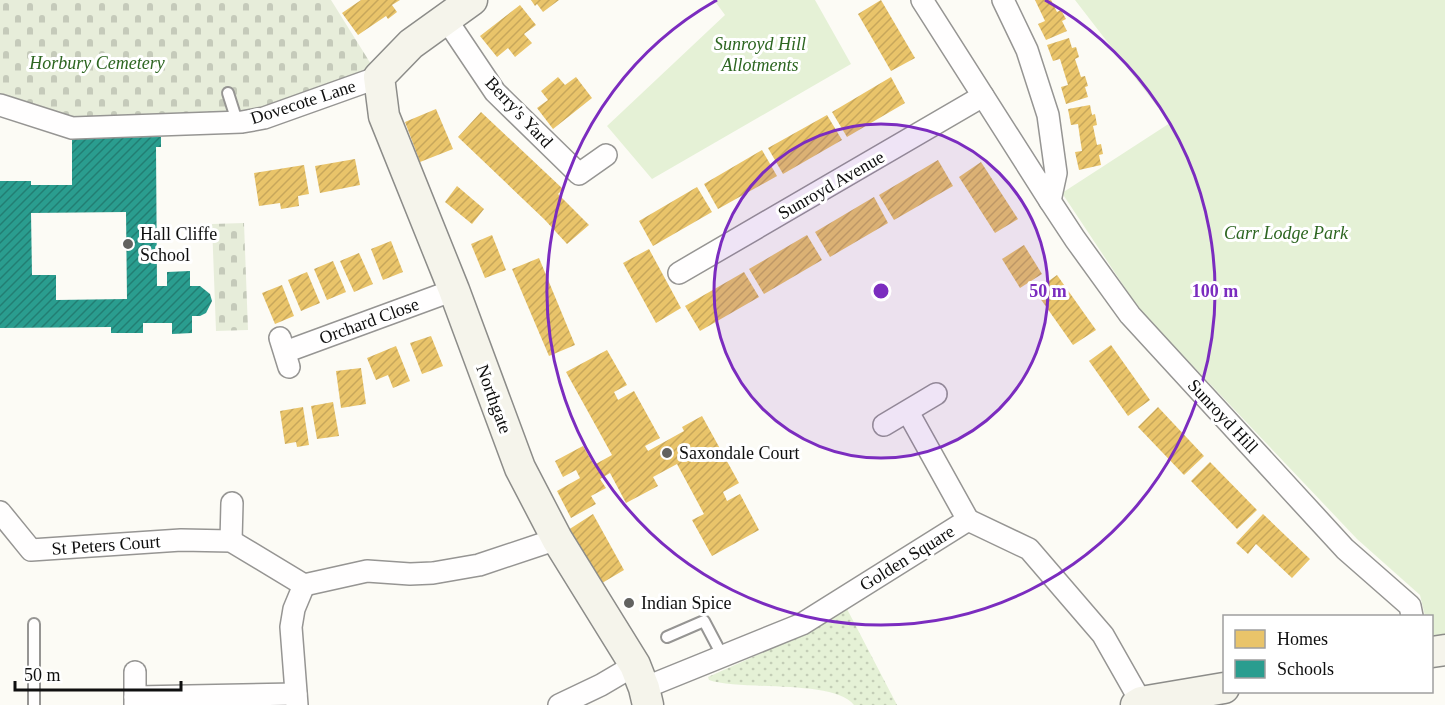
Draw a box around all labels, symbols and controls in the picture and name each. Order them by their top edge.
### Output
park label: Sunroyd Hill Allotments [714,34,806,75]
park label: Horbury Cemetery [28,53,165,73]
street label: Berry's Yard [481,73,557,151]
street label: Dovecote Lane [248,76,358,128]
street label: Sunroyd Avenue [774,147,888,223]
park label: Carr Lodge Park [1224,223,1349,243]
place label: Hall Cliffe School [140,224,217,265]
marker: Hall Cliffe School [121,237,135,251]
centre of rings [871,281,891,301]
text: 50 m [1029,281,1067,301]
text: 100 m [1192,281,1238,301]
street label: Orchard Close [316,294,422,348]
street label: Northgate [472,362,516,436]
street label: Sunroyd Hill [1184,375,1262,457]
place label: Saxondale Court [679,443,799,463]
marker: Saxondale Court [660,446,674,460]
street label: Golden Square [856,521,958,595]
street label: St Peters Court [51,531,161,559]
place label: Indian Spice [641,593,731,613]
marker: Indian Spice [622,596,636,610]
legend [1223,615,1433,693]
text: Homes [1277,629,1328,649]
scale bar [15,654,182,692]
text: Schools [1277,659,1334,679]
text: 50 m [24,665,61,685]

